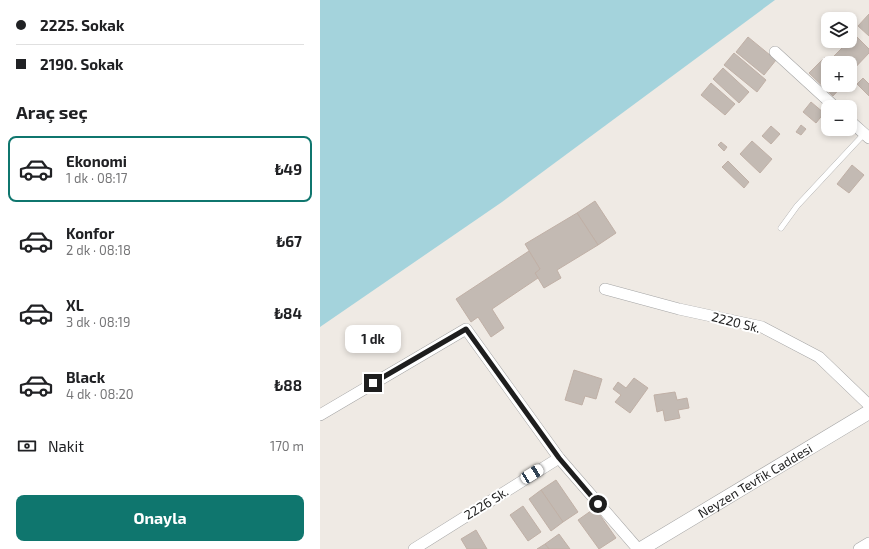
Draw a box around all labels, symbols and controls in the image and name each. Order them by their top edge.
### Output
map controls [821,12,857,136]
button: layers [821,12,857,48]
text: 2225. Sokak [40,16,124,34]
text: 2190. Sokak [40,55,123,73]
button: + [821,56,857,92]
button: − [821,100,857,136]
text: Araç seç [16,101,88,123]
icon: car [18,151,54,187]
text: Ekonomi [66,152,127,170]
text: ₺49 [275,160,302,178]
text: 1 dk · 08:17 [66,170,128,186]
icon: car [18,223,54,259]
text: Konfor [66,224,114,242]
text: ₺67 [276,232,302,250]
text: 2 dk · 08:18 [66,242,131,258]
icon: car [18,295,54,331]
text: XL [66,296,84,314]
text: ₺84 [274,304,302,322]
street label: 2220 Sk. [710,308,762,336]
text: 3 dk · 08:19 [66,314,130,330]
callout: 1 dk [345,325,401,353]
text: 1 dk [361,331,385,347]
icon: car [18,367,54,403]
text: Black [66,368,105,386]
route end [364,374,382,392]
text: ₺88 [274,376,302,394]
text: 4 dk · 08:20 [66,386,134,402]
icon: cash [16,435,38,457]
text: Nakit [48,437,84,455]
text: 170 m [270,438,304,454]
street label: Neyzen Tevfik Caddesi [695,440,815,521]
car [519,463,545,485]
street label: 2226 Sk. [461,483,511,523]
button: Onayla [16,495,304,541]
route start [589,495,607,513]

